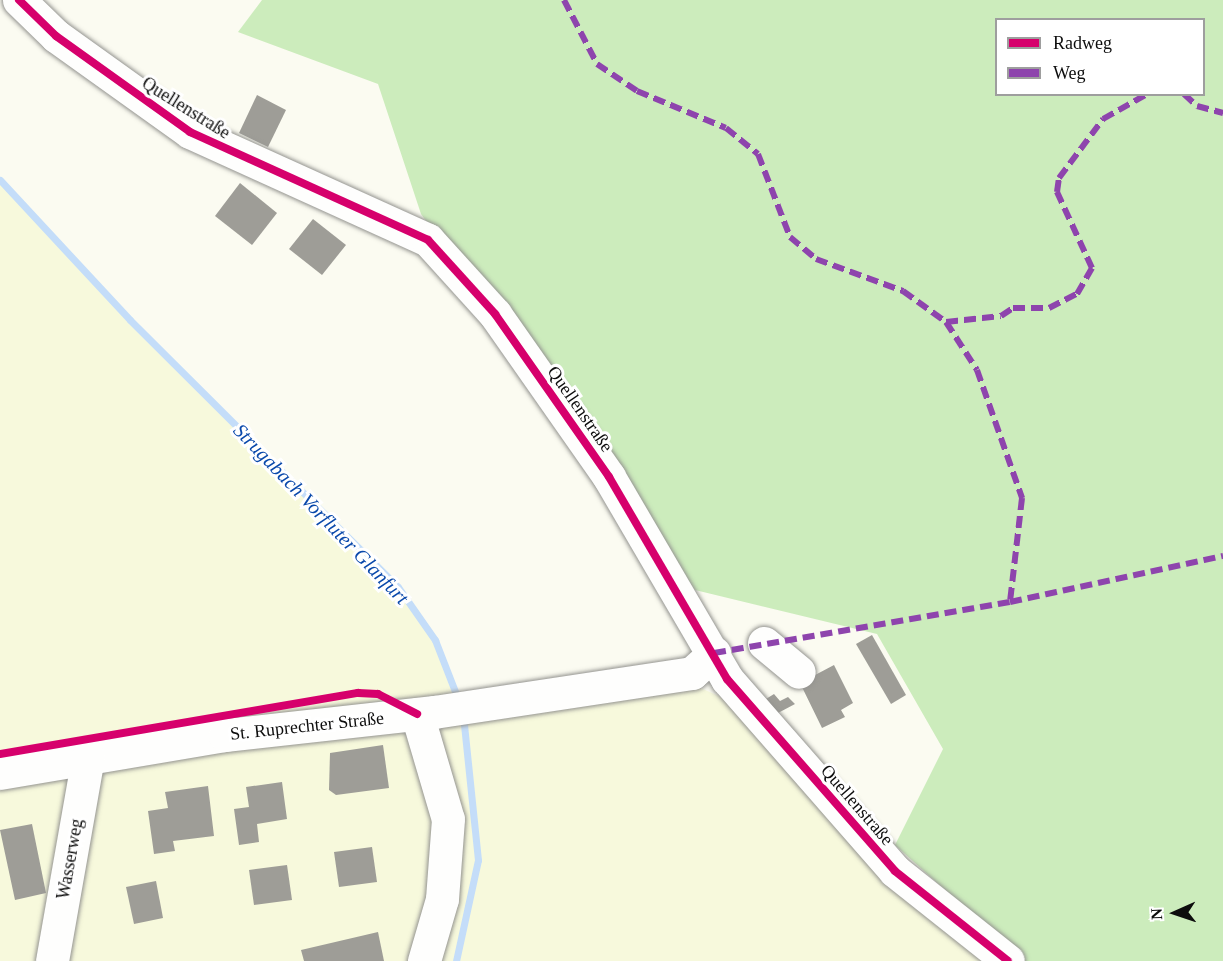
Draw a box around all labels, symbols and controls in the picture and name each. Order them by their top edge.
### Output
legend [995,18,1205,96]
text: Radweg [1053,33,1112,53]
text: Weg [1053,63,1086,83]
street label: Quellenstraße [138,72,234,144]
street label: Quellenstraße [542,362,618,456]
water label: Strugabach Vorfluter Glanfurt [228,419,414,609]
street label: St. Ruprechter Straße [229,707,385,745]
street label: Quellenstraße [816,760,898,850]
street label: Wasserweg [52,817,88,901]
north arrow [1145,883,1205,943]
text: N [1148,908,1165,920]

